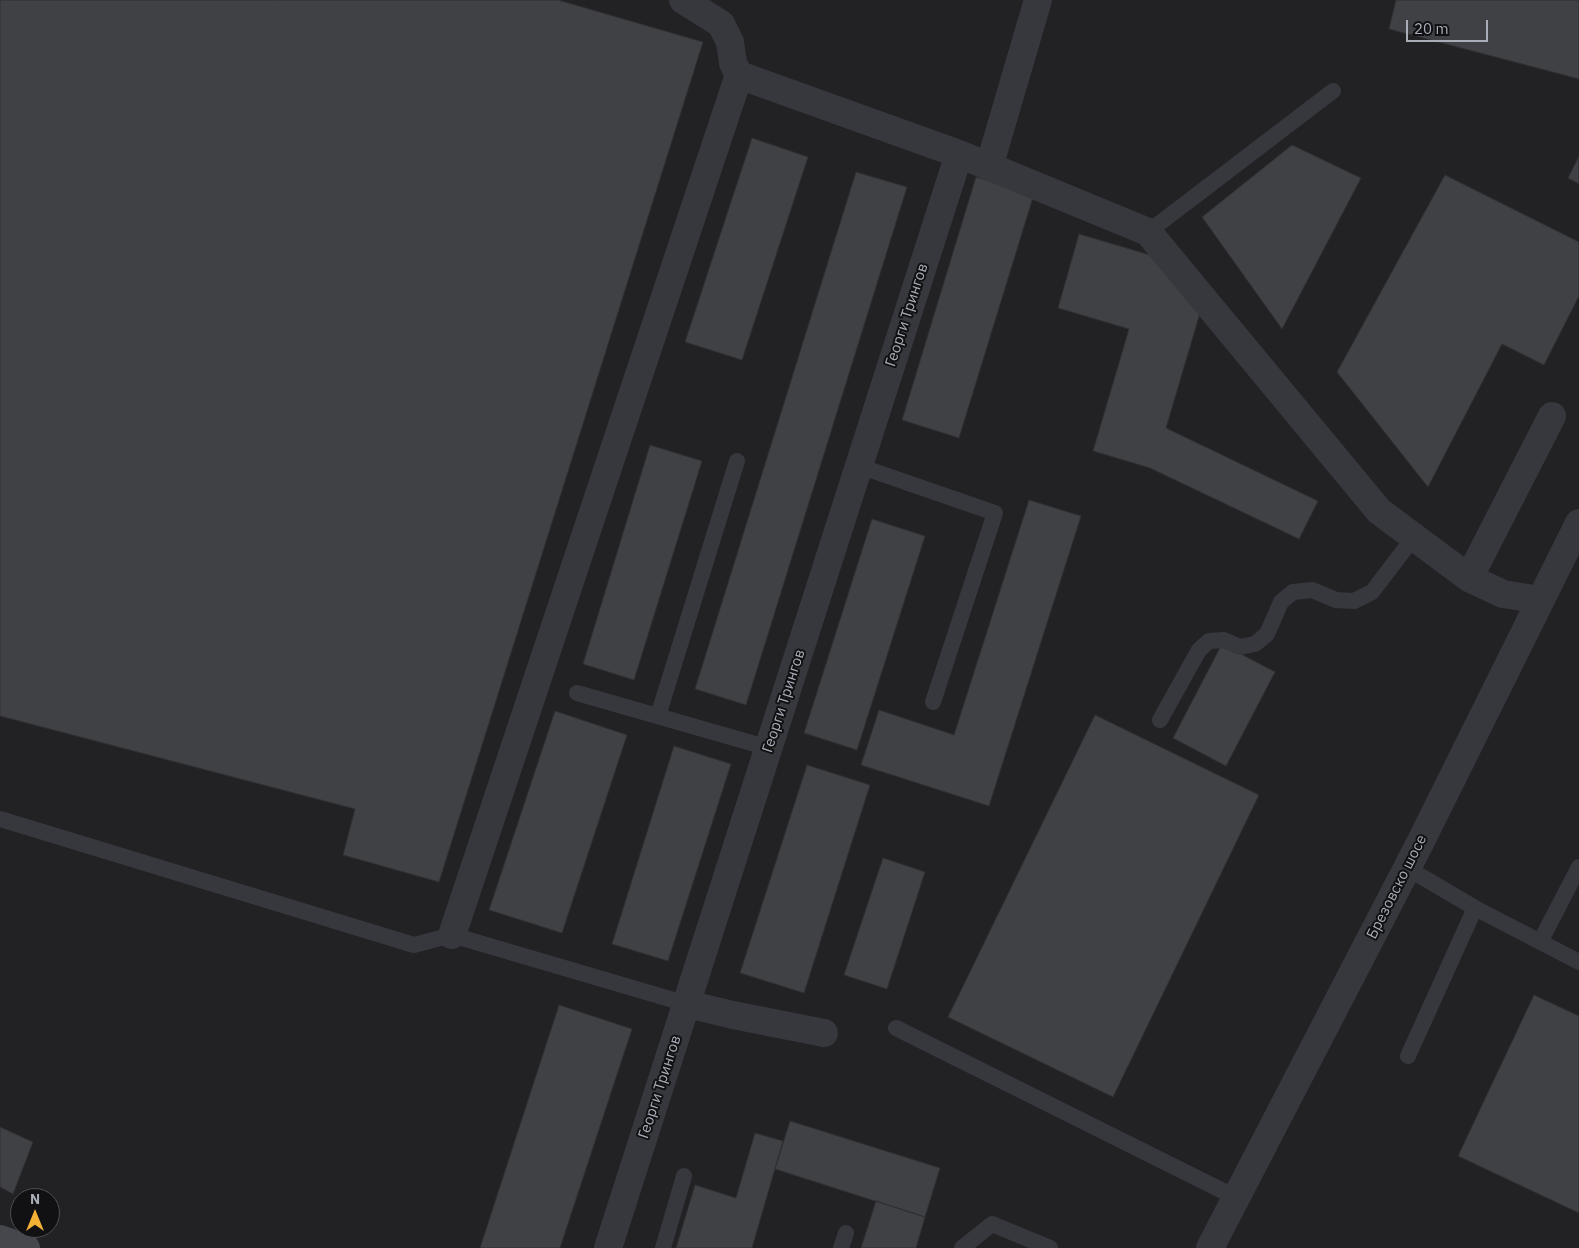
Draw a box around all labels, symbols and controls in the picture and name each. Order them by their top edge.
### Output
scale bar [1409,10,1492,42]
text: 20 m [1414,19,1449,38]
street label: Георги Трингов [882,261,932,369]
street label: Георги Трингов [759,647,809,755]
street label: Брезовско шосе [1363,832,1431,942]
street label: Георги Трингов [635,1033,685,1141]
north arrow [10,1188,60,1238]
text: N [30,1190,40,1208]

